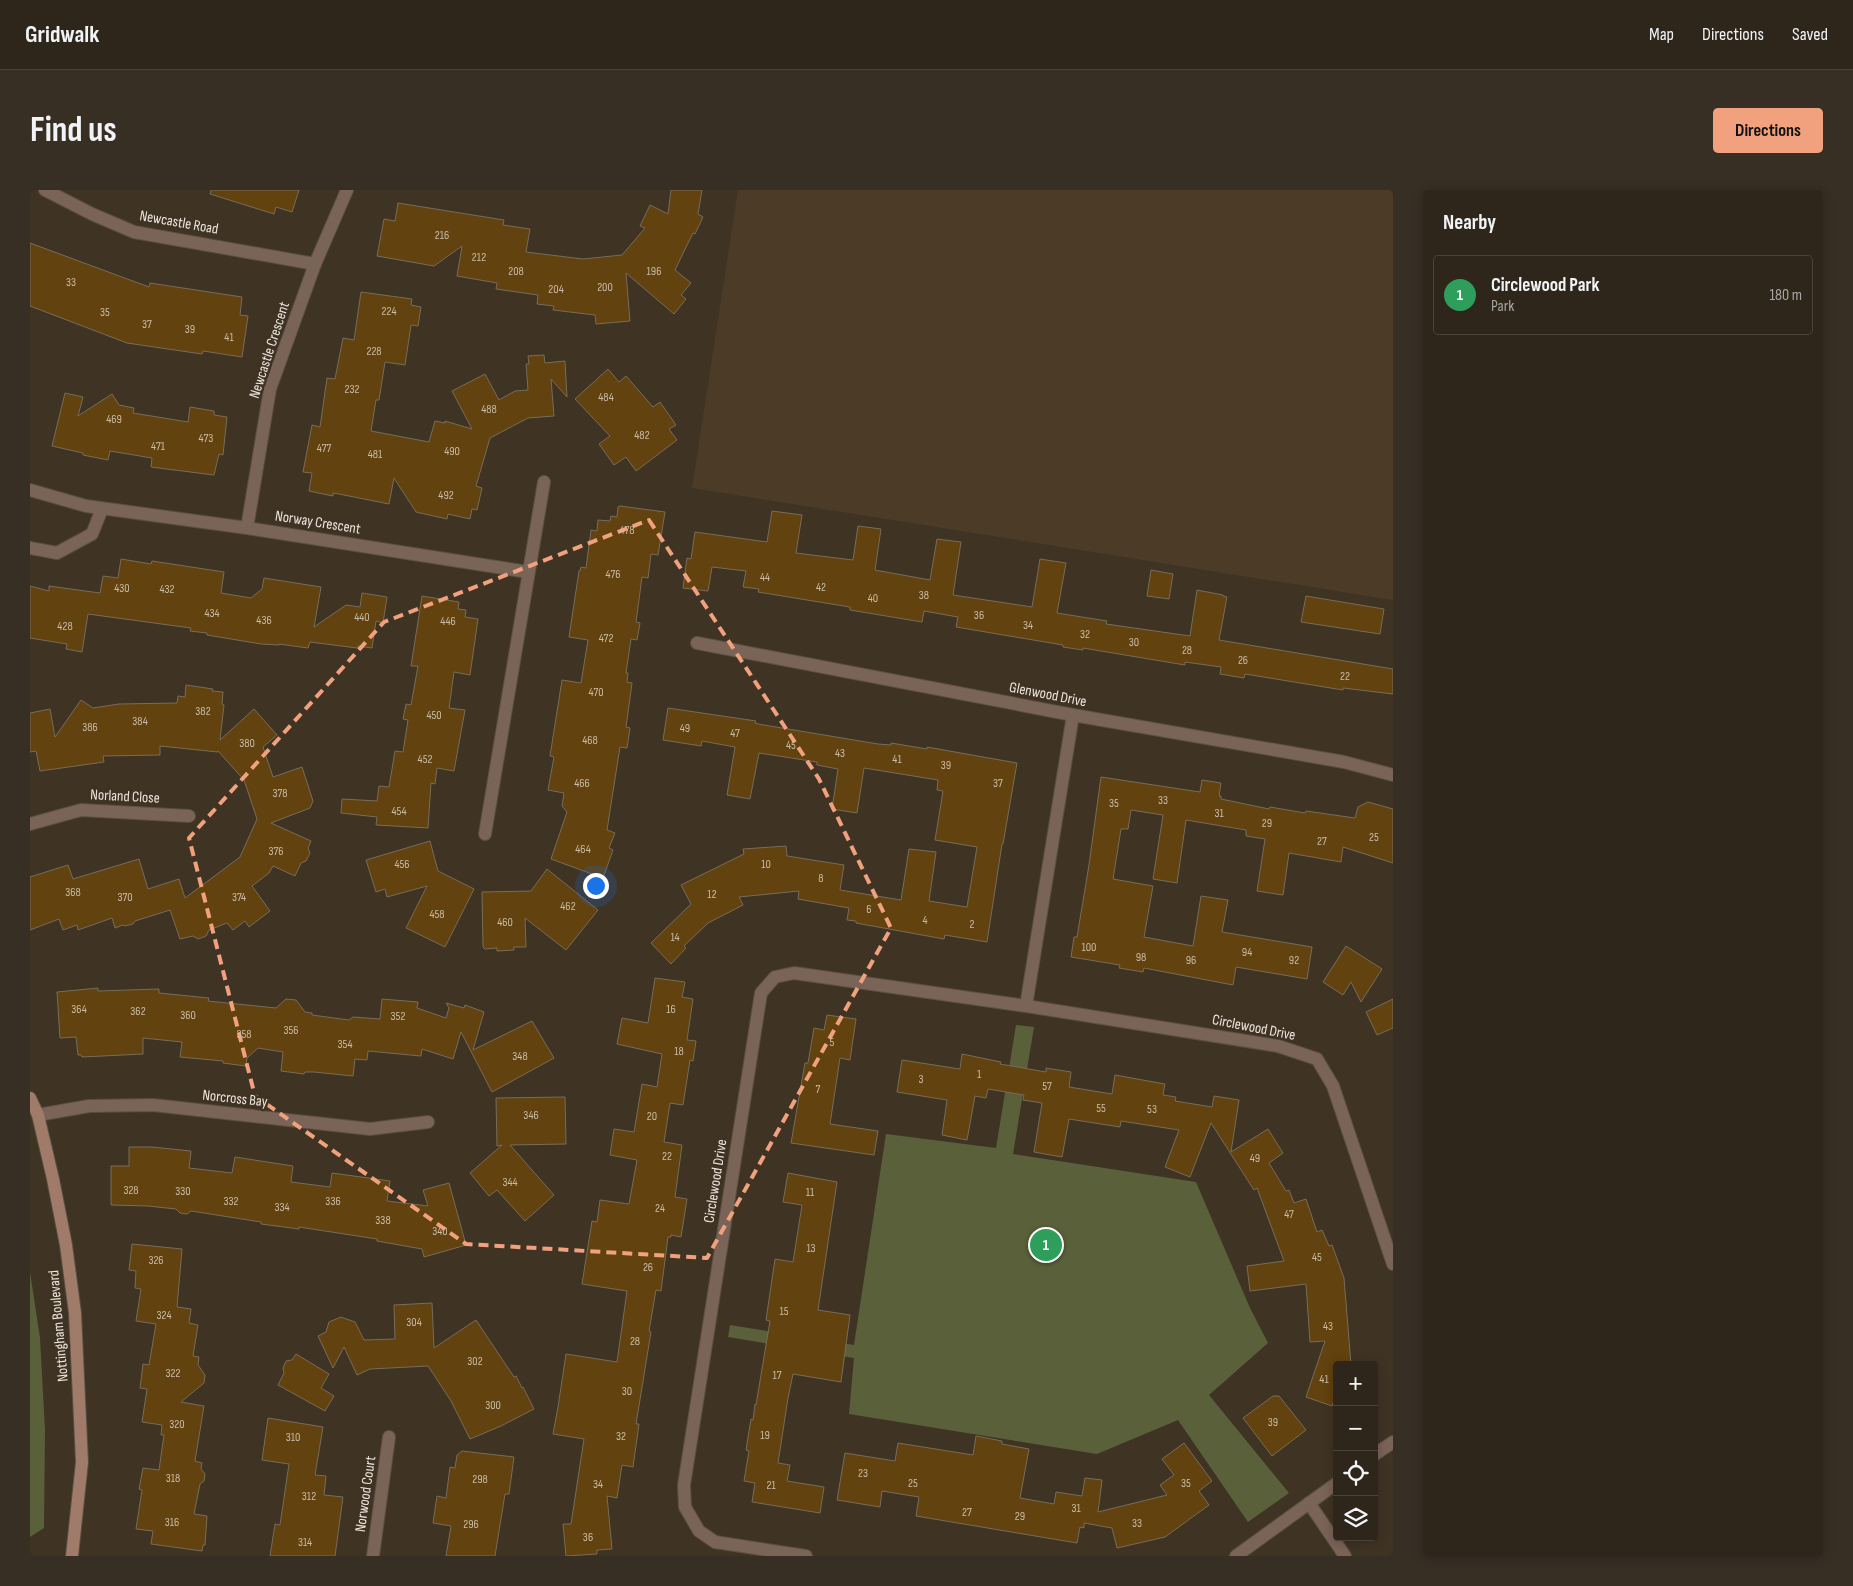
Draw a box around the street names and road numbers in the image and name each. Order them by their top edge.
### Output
street label: Newcastle Road [138,206,220,239]
street label: Newcastle Crescent [245,299,294,401]
street label: Norway Crescent [274,506,362,539]
street label: Glenwood Drive [1008,678,1088,711]
street label: Norland Close [90,785,160,808]
street label: Circlewood Drive [1211,1010,1297,1045]
street label: Norcross Bay [201,1086,269,1111]
street label: Circlewood Drive [699,1138,731,1224]
street label: Nottingham Boulevard [44,1269,73,1383]
street label: Norwood Court [351,1454,380,1533]

